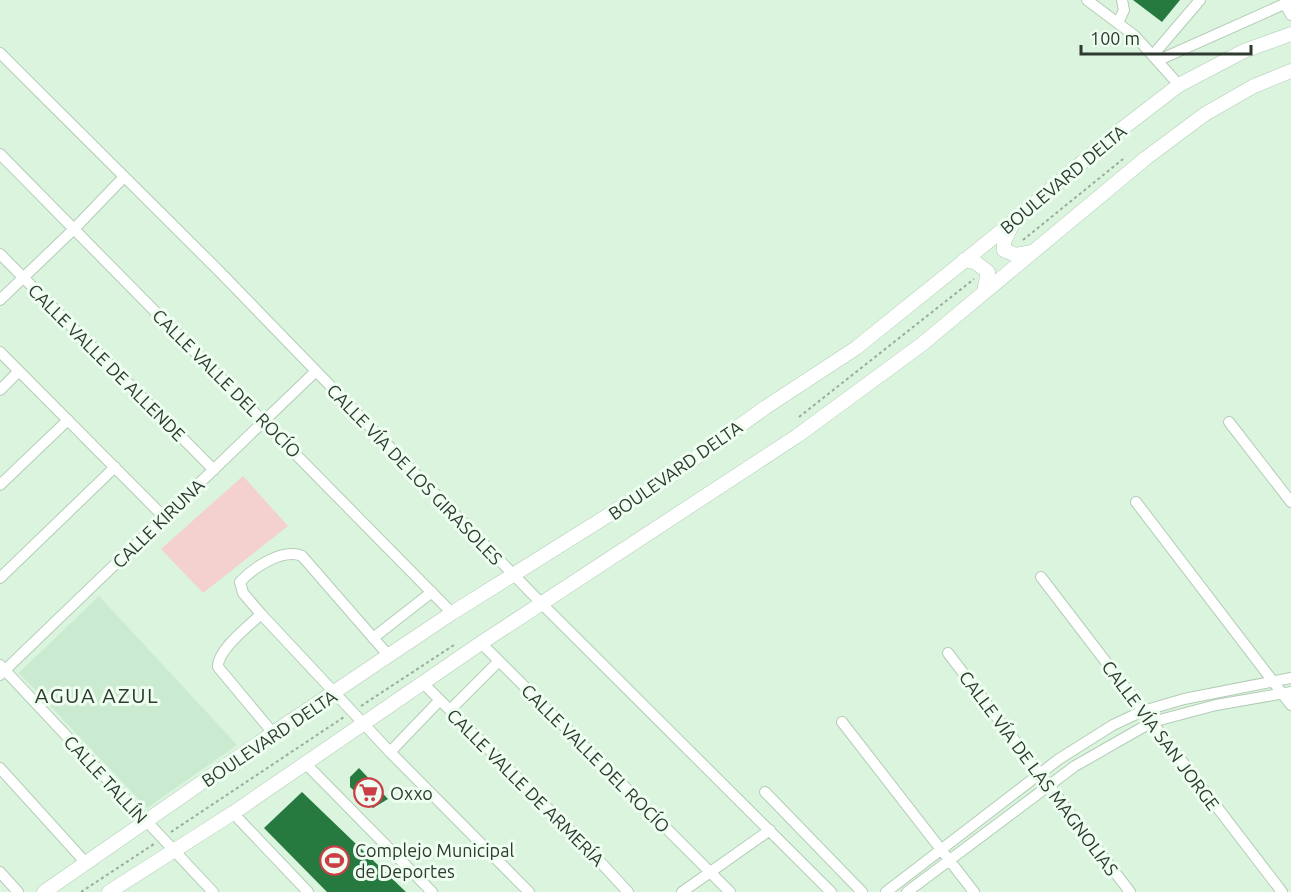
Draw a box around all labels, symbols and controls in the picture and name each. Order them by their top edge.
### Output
scale bar [1081,18,1250,56]
text: 100 m [1090,28,1140,48]
street label: BOULEVARD DELTA [996,120,1130,237]
street label: CALLE VALLE DE ALLENDE [25,280,189,444]
street label: CALLE VALLE DEL ROCÍO [149,304,306,461]
street label: CALLE VÍA DE LOS GIRASOLES [323,379,507,568]
street label: BOULEVARD DELTA [604,416,746,524]
street label: CALLE KIRUNA [108,474,208,572]
street label: CALLE VÍA SAN JORGE [1098,656,1224,814]
street label: CALLE VÍA DE LAS MAGNOLIAS [956,666,1123,879]
street label: CALLE VALLE DEL ROCÍO [518,679,675,836]
district label: AGUA AZUL [35,683,159,707]
street label: BOULEVARD DELTA [198,685,340,791]
street label: CALLE VALLE DE ARMERÍA [443,704,609,870]
street label: CALLE TALLÍN [60,730,152,827]
supermarket icon: Oxxo [353,777,385,809]
place label: Oxxo [390,783,433,803]
place label: Complejo Municipal de Deportes [355,840,514,881]
sports icon: Complejo Municipal de Deportes [318,844,350,876]

